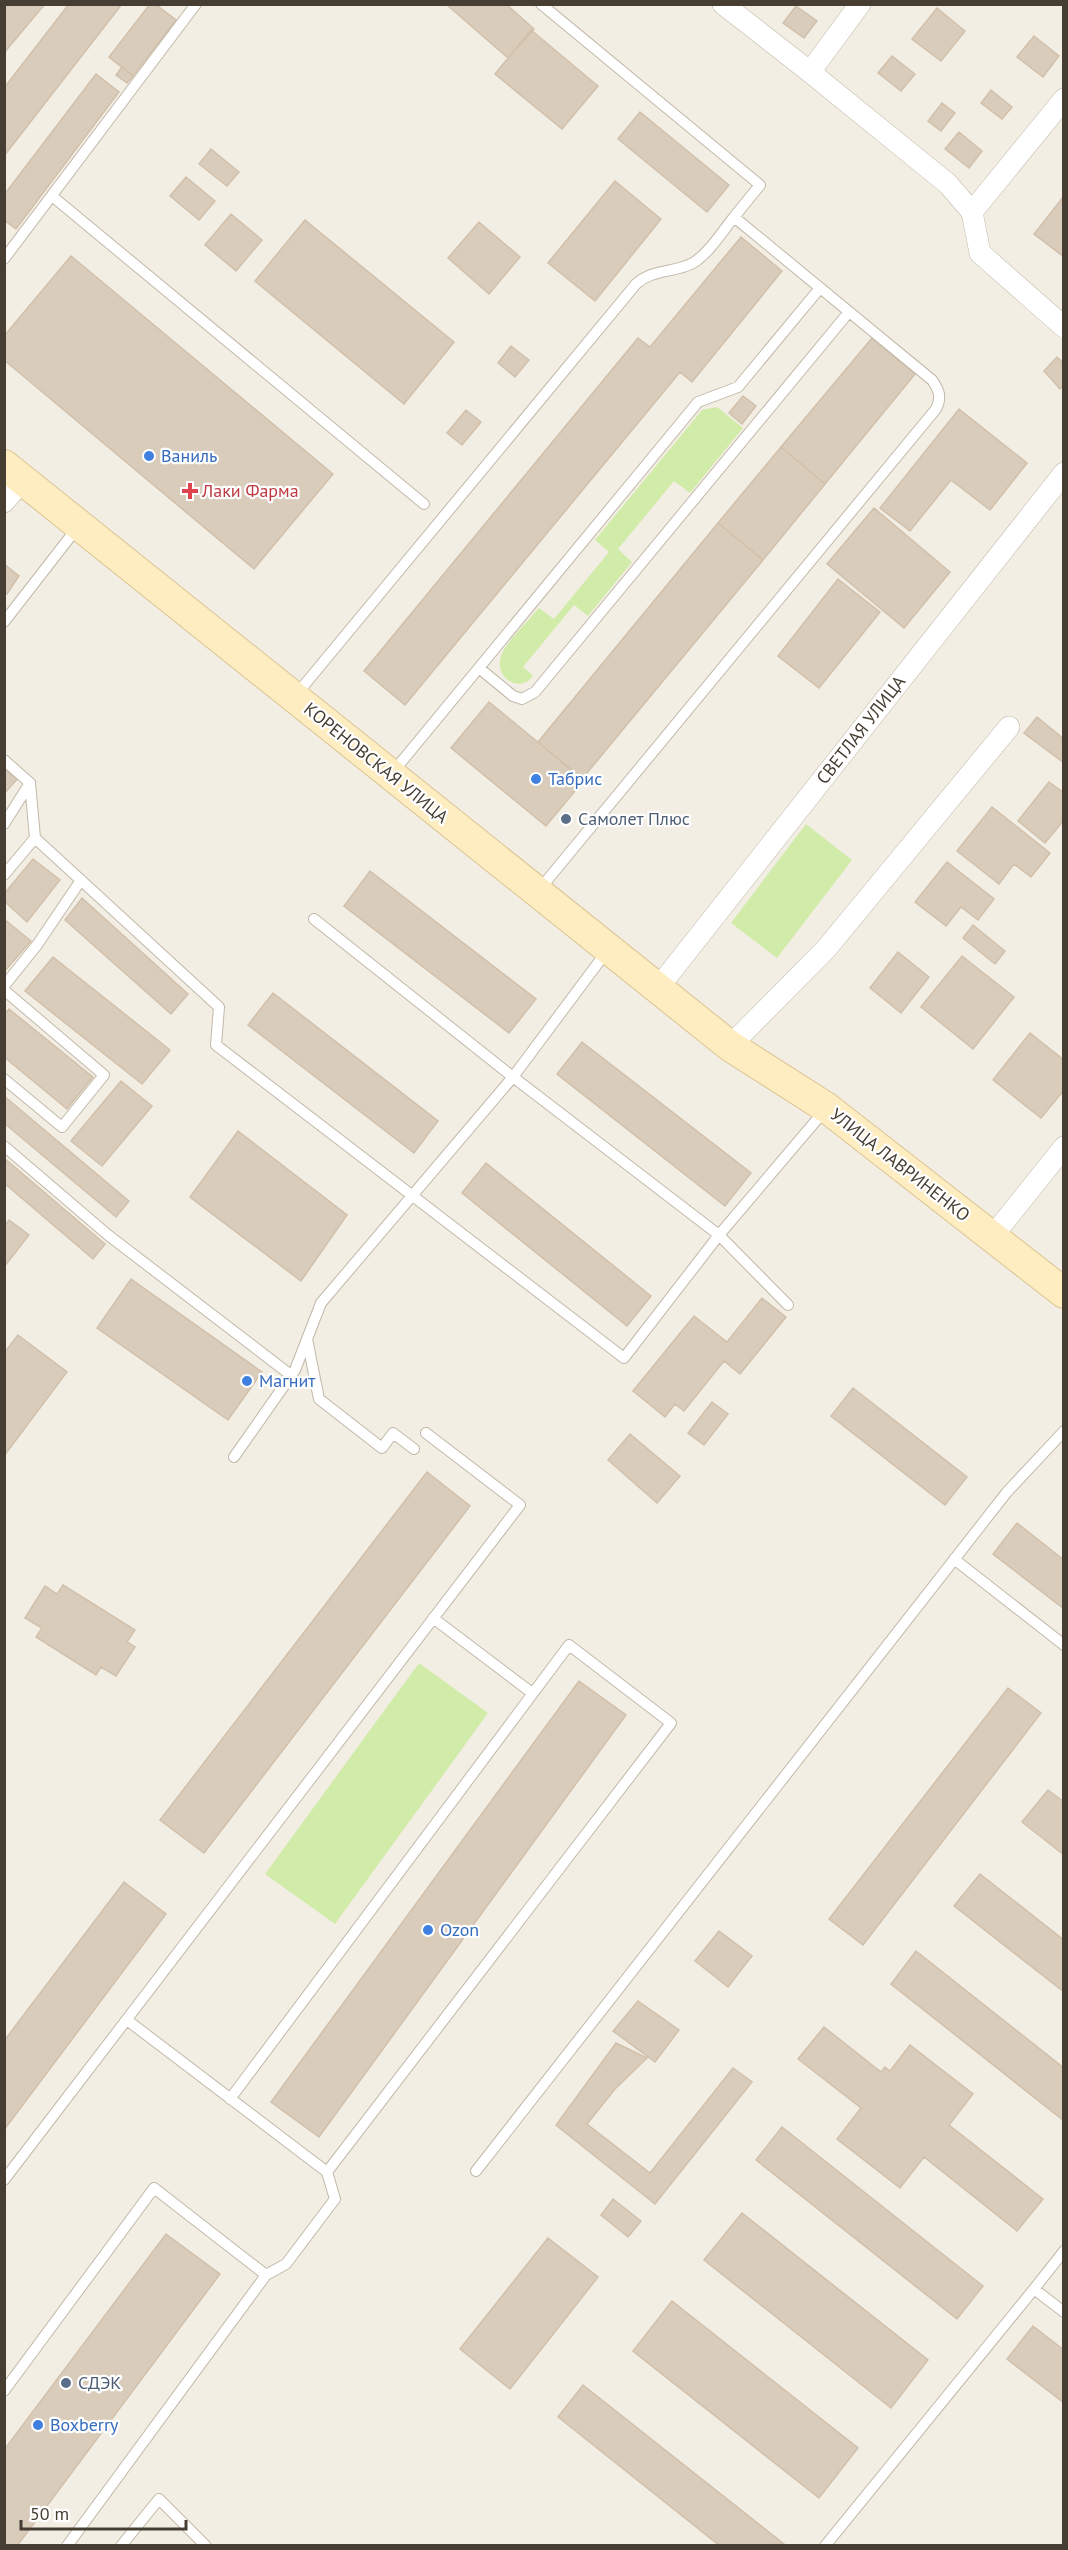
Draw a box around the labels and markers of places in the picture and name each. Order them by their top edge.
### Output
place label: Ваниль [161,444,217,467]
marker: Ваниль [142,449,156,463]
place label: Лаки Фарма [201,479,299,502]
marker: Лаки Фарма [183,484,197,498]
place label: Табрис [548,767,602,790]
marker: Табрис [529,772,543,786]
place label: Самолет Плюс [578,807,690,830]
marker: Самолет Плюс [559,812,573,826]
place label: Магнит [259,1369,316,1392]
marker: Магнит [240,1374,254,1388]
place label: Ozon [440,1918,479,1941]
marker: Ozon [421,1923,435,1937]
place label: СДЭК [78,2371,121,2394]
marker: СДЭК [59,2376,73,2390]
place label: Boxberry [50,2413,119,2436]
marker: Boxberry [31,2418,45,2432]

